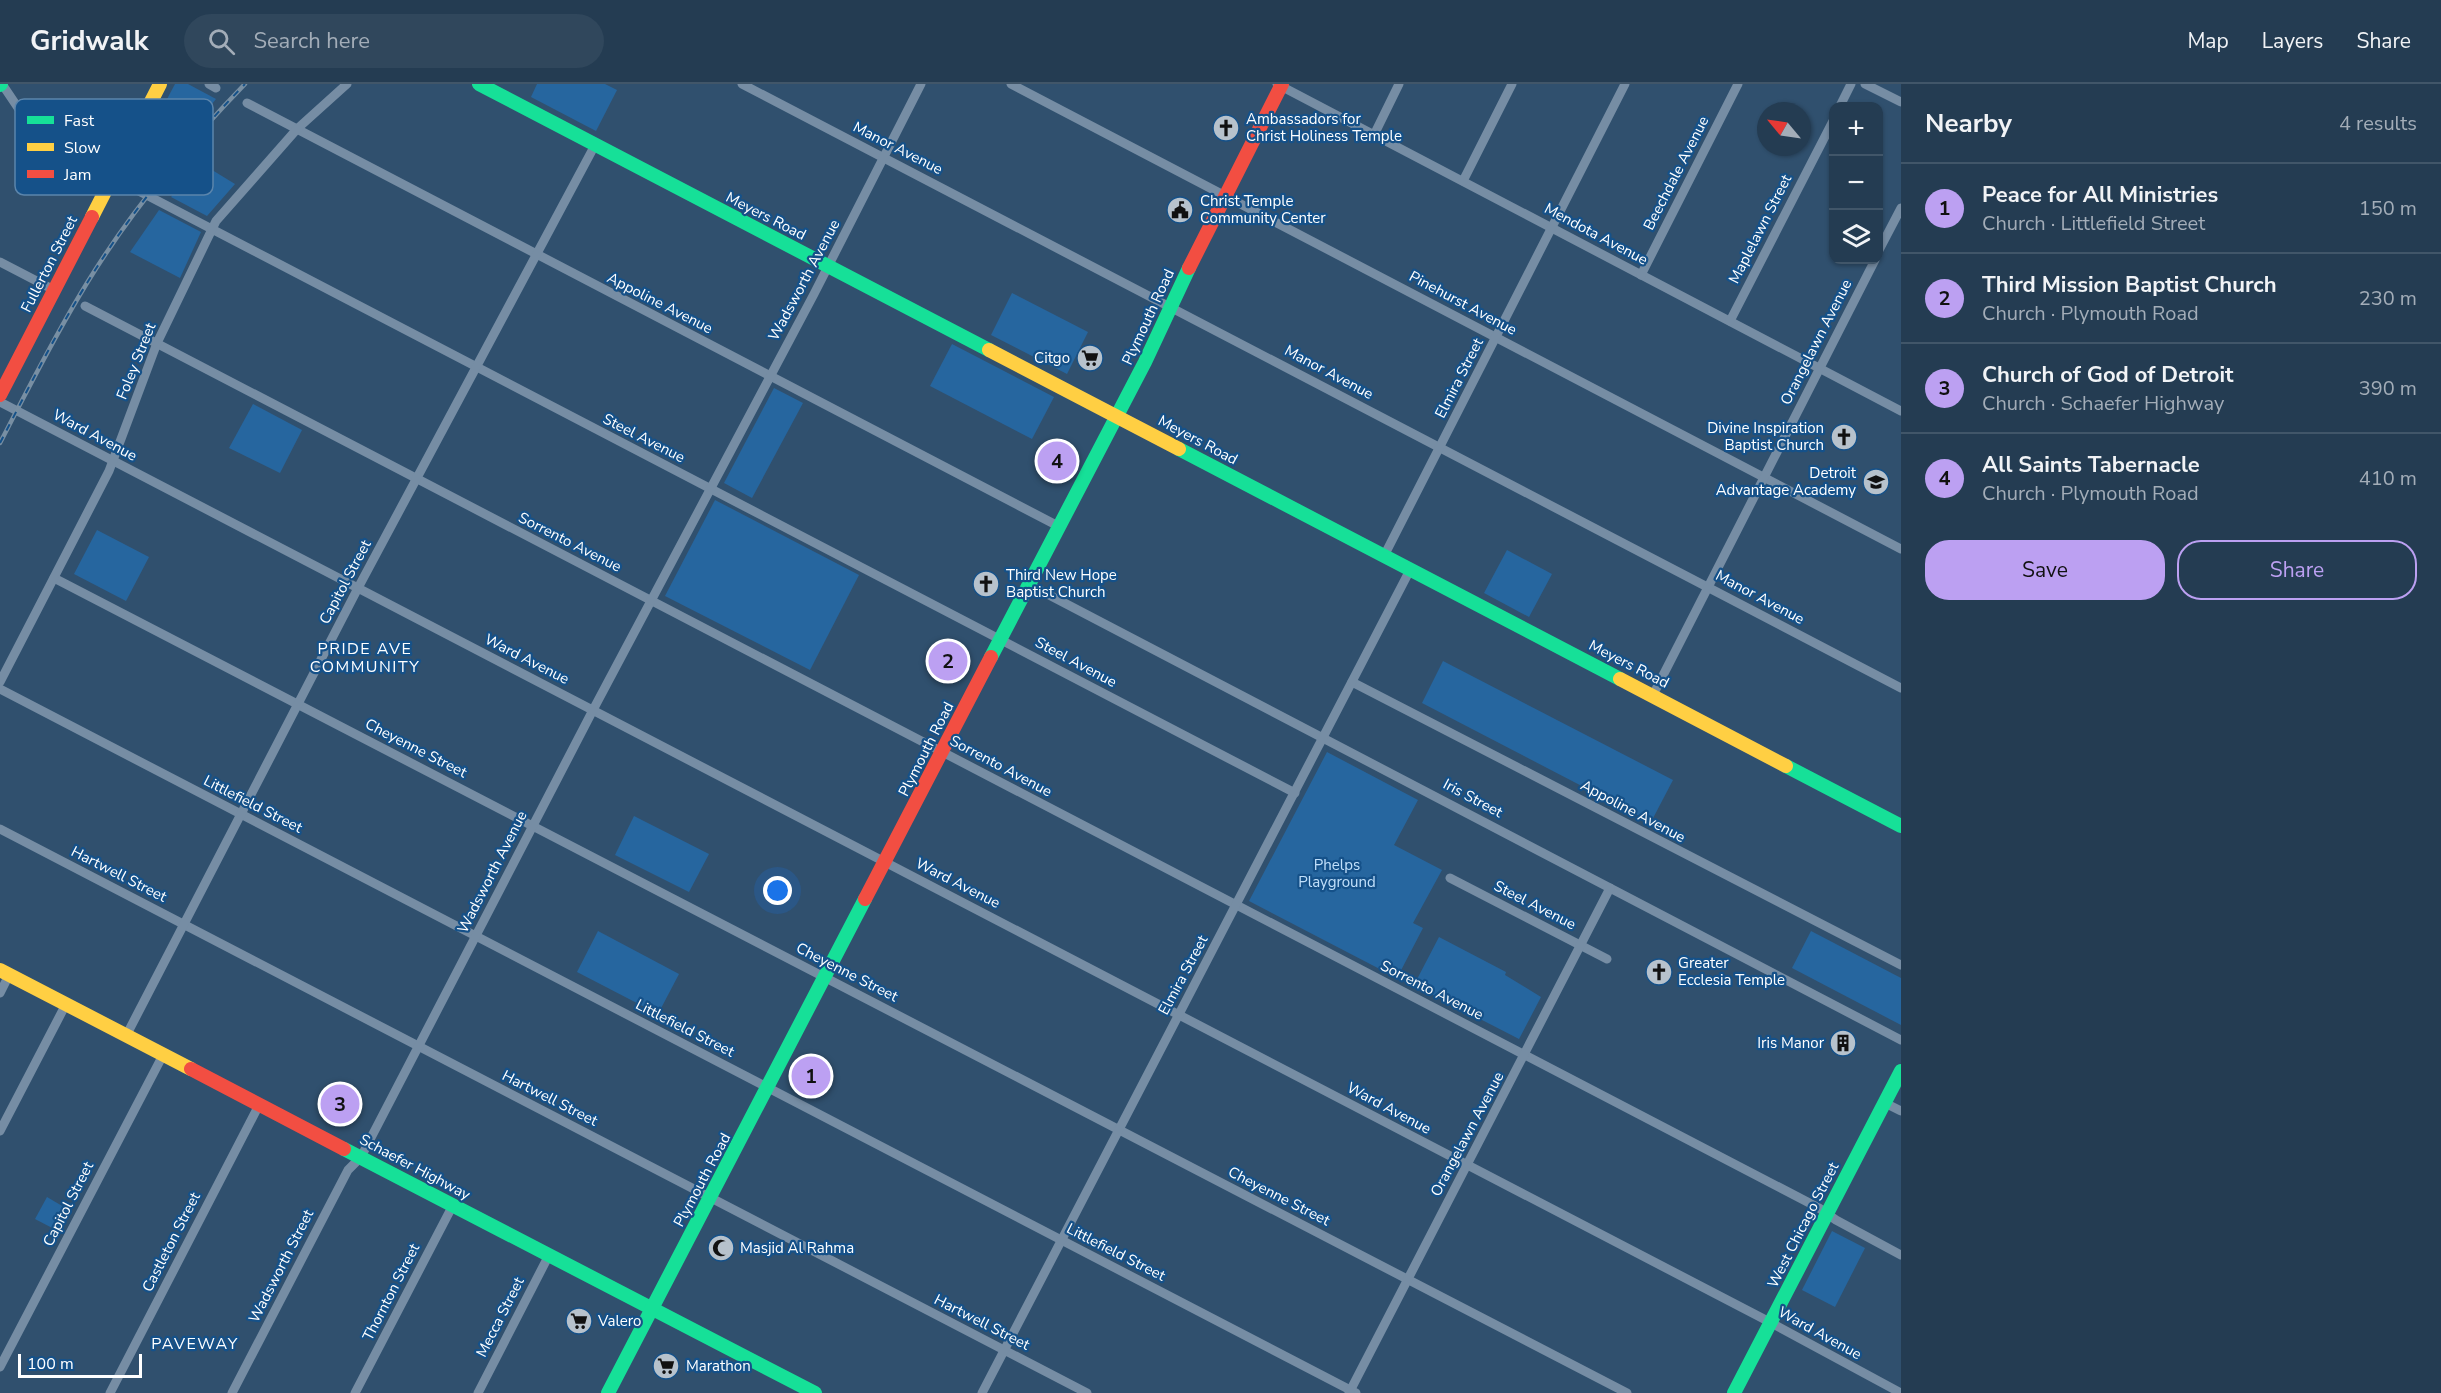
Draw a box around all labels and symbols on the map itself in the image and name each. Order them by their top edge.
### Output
legend [15,99,213,195]
north arrow [1757,102,1811,156]
place label: Ambassadors for Christ Holiness Temple [1246,109,1402,146]
text: Fast [64,110,95,132]
church icon: Ambassadors for Christ Holiness Temple [1211,113,1241,143]
street label: Beechdale Avenue [1639,113,1713,233]
street label: Manor Avenue [850,117,946,179]
text: Slow [64,137,101,159]
text: Jam [63,164,91,186]
street label: Maplelawn Street [1724,170,1797,287]
street label: Meyers Road [722,187,810,245]
place label: Christ Temple Community Center [1200,191,1326,228]
public building icon: Christ Temple Community Center [1165,195,1195,225]
street label: Mendota Avenue [1541,198,1651,270]
street label: Fullerton Street [16,212,82,316]
street label: Wadsworth Avenue [764,216,844,344]
street label: Plymouth Road [1117,266,1179,368]
street label: Pinehurst Avenue [1406,266,1520,340]
street label: Appoline Avenue [604,268,716,338]
street label: Orangelawn Avenue [1776,276,1856,408]
street label: Foley Street [112,319,161,402]
street label: Elmira Street [1430,334,1488,422]
street label: Manor Avenue [1281,340,1377,404]
supermarket icon: Citgo [1075,343,1105,373]
place label: Citgo [1034,348,1070,368]
street label: Ward Avenue [49,404,141,466]
street label: Steel Avenue [600,409,689,467]
street label: Meyers Road [1155,411,1241,469]
place label: Divine Inspiration Baptist Church [1707,418,1824,455]
church icon: Divine Inspiration Baptist Church [1829,422,1859,452]
pin: 4 [1038,438,1076,484]
place label: Detroit Advantage Academy [1716,463,1857,500]
school or university icon: Detroit Advantage Academy [1861,467,1891,497]
street label: Sorrento Avenue [515,507,625,577]
street label: Capitol Street [314,536,376,628]
place label: Third New Hope Baptist Church [1006,565,1117,602]
street label: Manor Avenue [1712,565,1808,629]
church icon: Third New Hope Baptist Church [971,569,1001,599]
street label: Ward Avenue [481,629,573,689]
street label: Steel Avenue [1032,632,1120,692]
street label: Meyers Road [1585,635,1673,693]
district label: PRIDE AVE COMMUNITY [310,638,420,678]
pin: 2 [928,638,968,684]
street label: Plymouth Road [894,698,958,800]
street label: Cheyenne Street [362,714,471,783]
street label: Sorrento Avenue [946,731,1056,801]
street label: Littlefield Street [200,770,307,838]
street label: Iris Street [1440,774,1507,822]
street label: Appoline Avenue [1577,775,1689,847]
street label: Wadsworth Avenue [453,807,531,937]
street label: Hartwell Street [68,841,171,907]
street label: Ward Avenue [912,853,1004,913]
park label: Phelps Playground [1298,855,1376,892]
your location [763,876,792,905]
street label: Steel Avenue [1491,876,1580,934]
street label: Elmira Street [1154,931,1213,1018]
street label: Cheyenne Street [793,938,902,1007]
place label: Greater Ecclesia Temple [1678,953,1785,990]
street label: Sorrento Avenue [1377,955,1487,1025]
church icon: Greater Ecclesia Temple [1644,957,1674,987]
street label: Littlefield Street [632,994,739,1062]
building icon: Iris Manor [1828,1028,1858,1058]
place label: Iris Manor [1757,1033,1825,1053]
pin: 1 [792,1054,830,1098]
street label: Hartwell Street [499,1065,602,1131]
street label: Orangelawn Avenue [1426,1068,1508,1200]
street label: Ward Avenue [1343,1077,1435,1139]
pin: 3 [320,1082,360,1126]
street label: Schaefer Highway [356,1129,474,1205]
street label: Plymouth Road [669,1130,735,1230]
street label: Capitol Street [38,1157,98,1250]
street label: West Chicago Street [1763,1158,1844,1291]
street label: Cheyenne Street [1225,1162,1334,1231]
street label: Castleton Street [137,1188,205,1295]
street label: Wadsworth Street [244,1205,319,1326]
street label: Littlefield Street [1063,1218,1170,1286]
mosque icon: Masjid Al Rahma [706,1233,736,1263]
place label: Masjid Al Rahma [740,1238,854,1258]
street label: Thornton Street [358,1239,424,1344]
street label: Mecca Street [471,1273,529,1360]
street label: Hartwell Street [931,1289,1034,1355]
street label: Ward Avenue [1775,1302,1865,1364]
supermarket icon: Valero [564,1306,594,1336]
place label: Valero [597,1311,641,1331]
district label: PAVEWAY [151,1333,239,1355]
scale bar [18,1351,142,1378]
supermarket icon: Marathon [651,1351,681,1381]
place label: Marathon [686,1356,751,1376]

